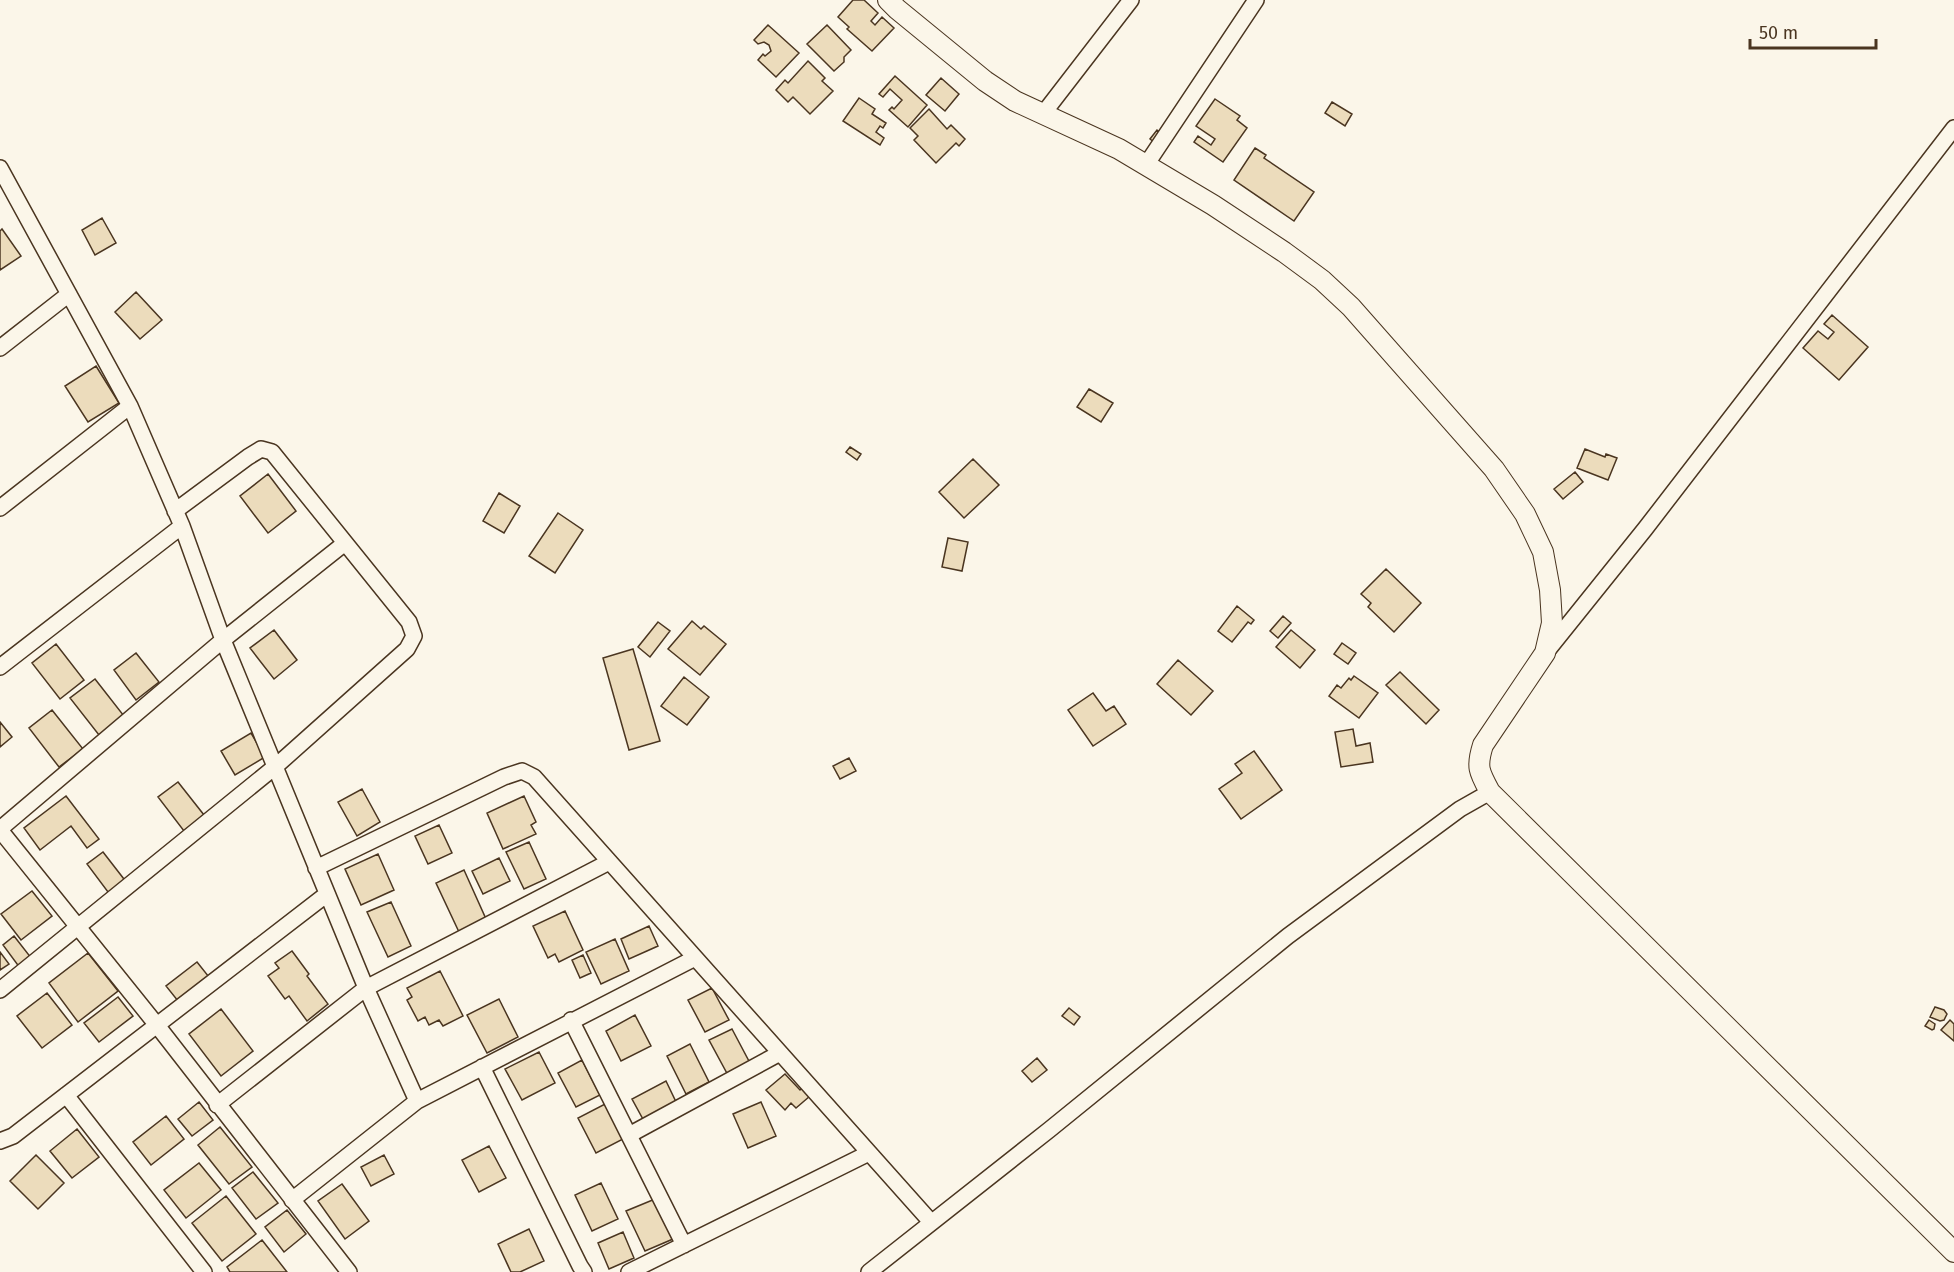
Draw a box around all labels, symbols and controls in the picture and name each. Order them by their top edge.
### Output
scale bar [1750,12,1876,50]
text: 50 m [1759,22,1798,44]

